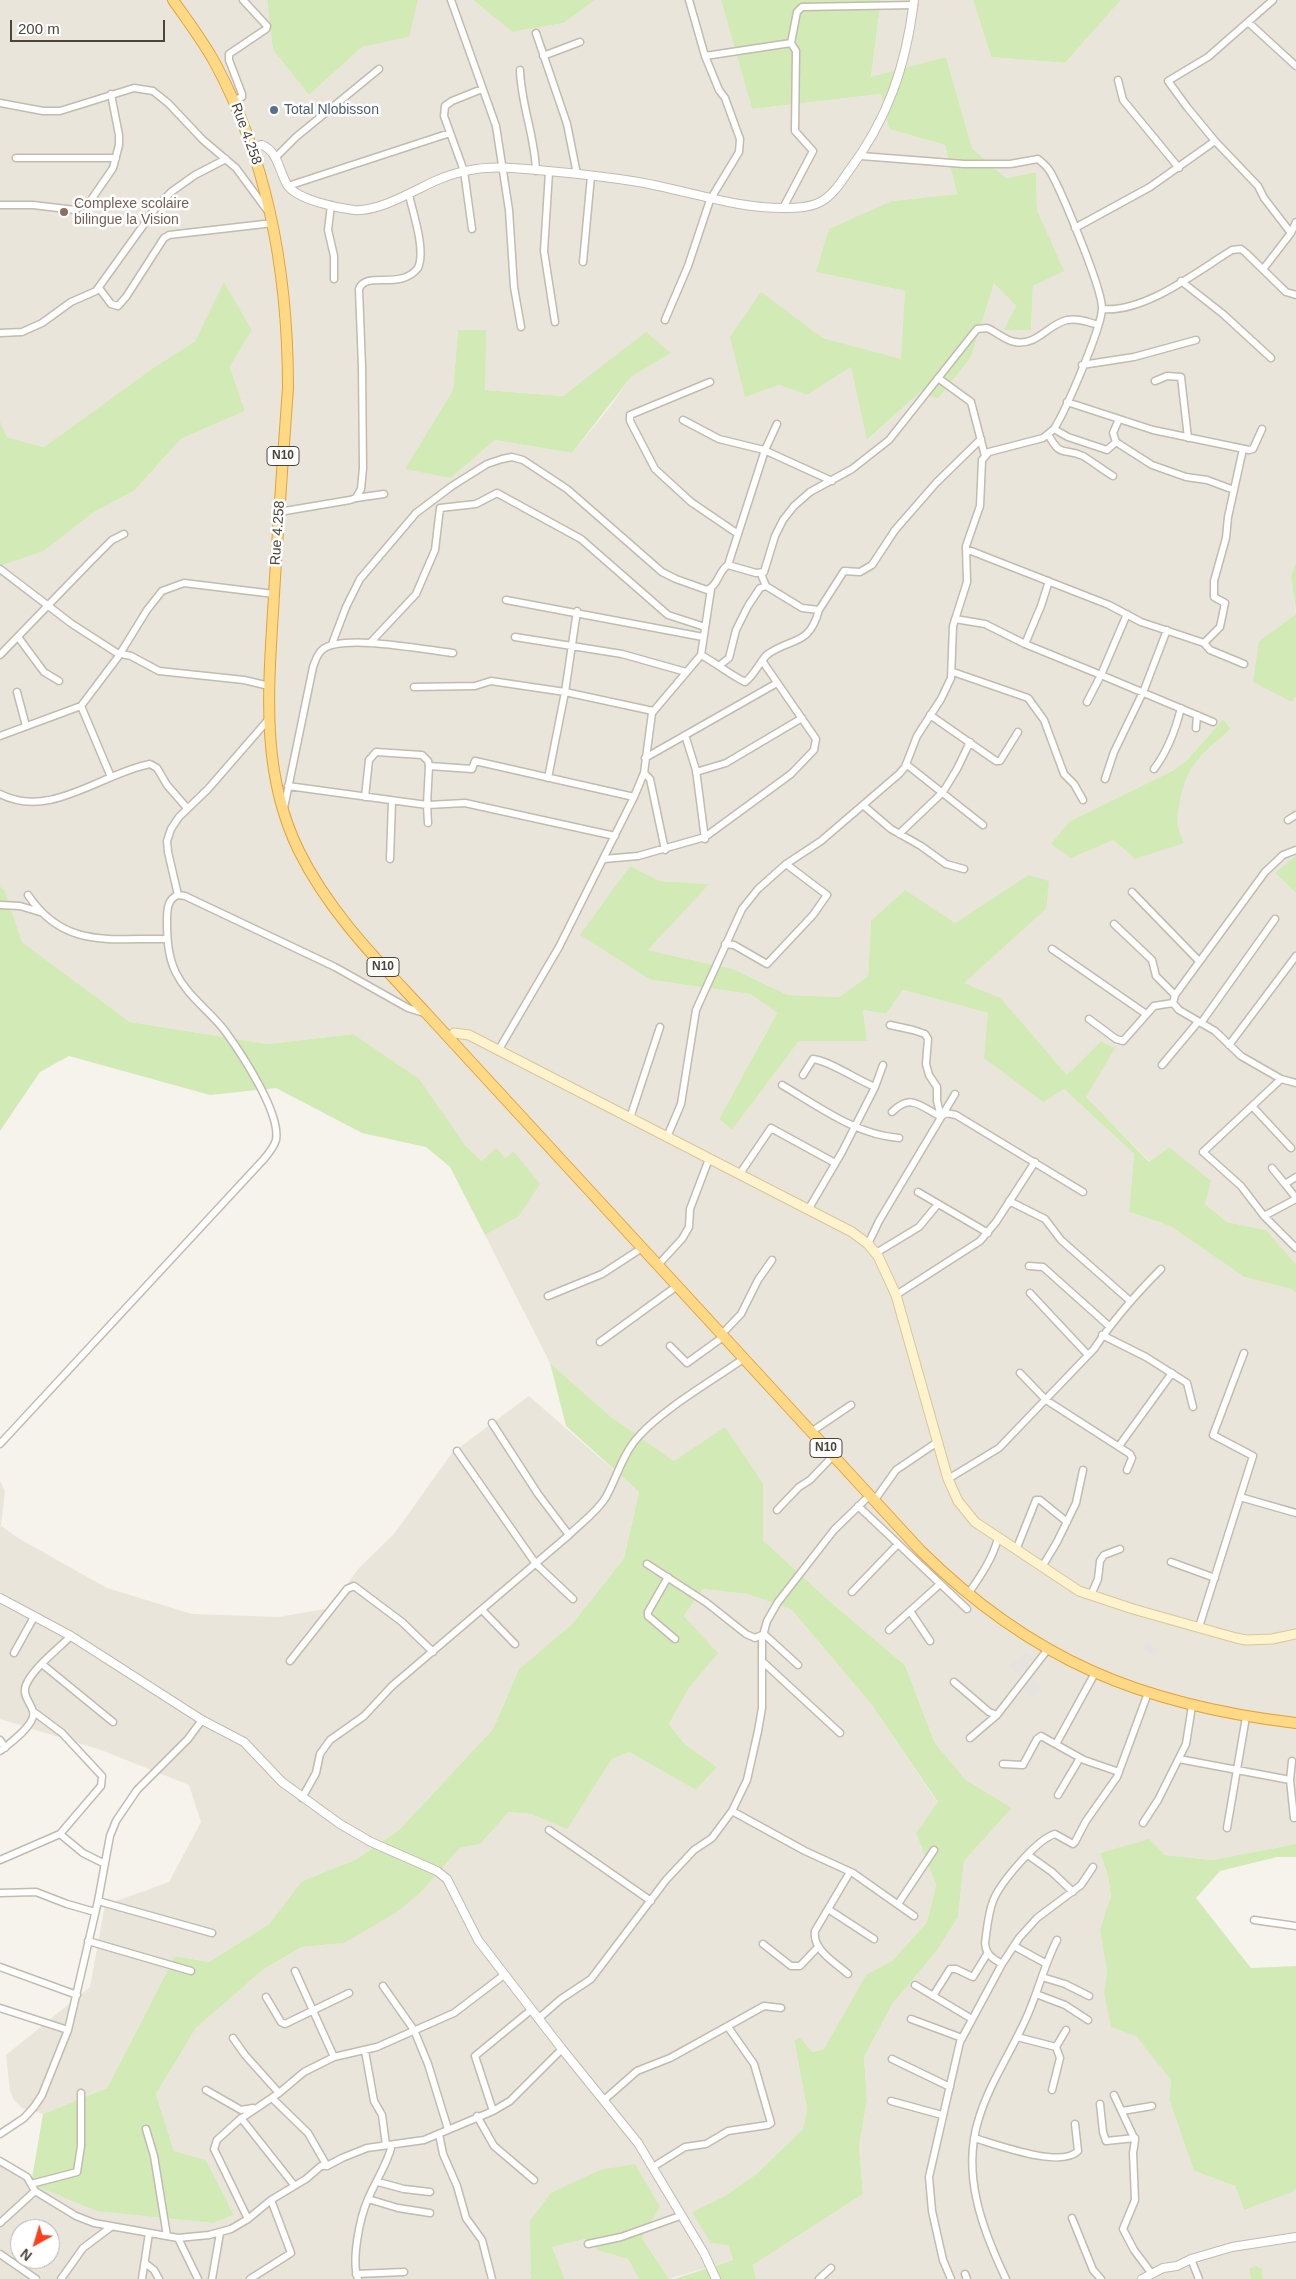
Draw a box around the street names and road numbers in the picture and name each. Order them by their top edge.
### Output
street label: Rue 4.258 [227,101,265,167]
road number: N10 [267,446,299,466]
street label: Rue 4.258 [267,500,289,566]
road number: N10 [367,958,399,976]
road number: N10 [810,1439,842,1458]

